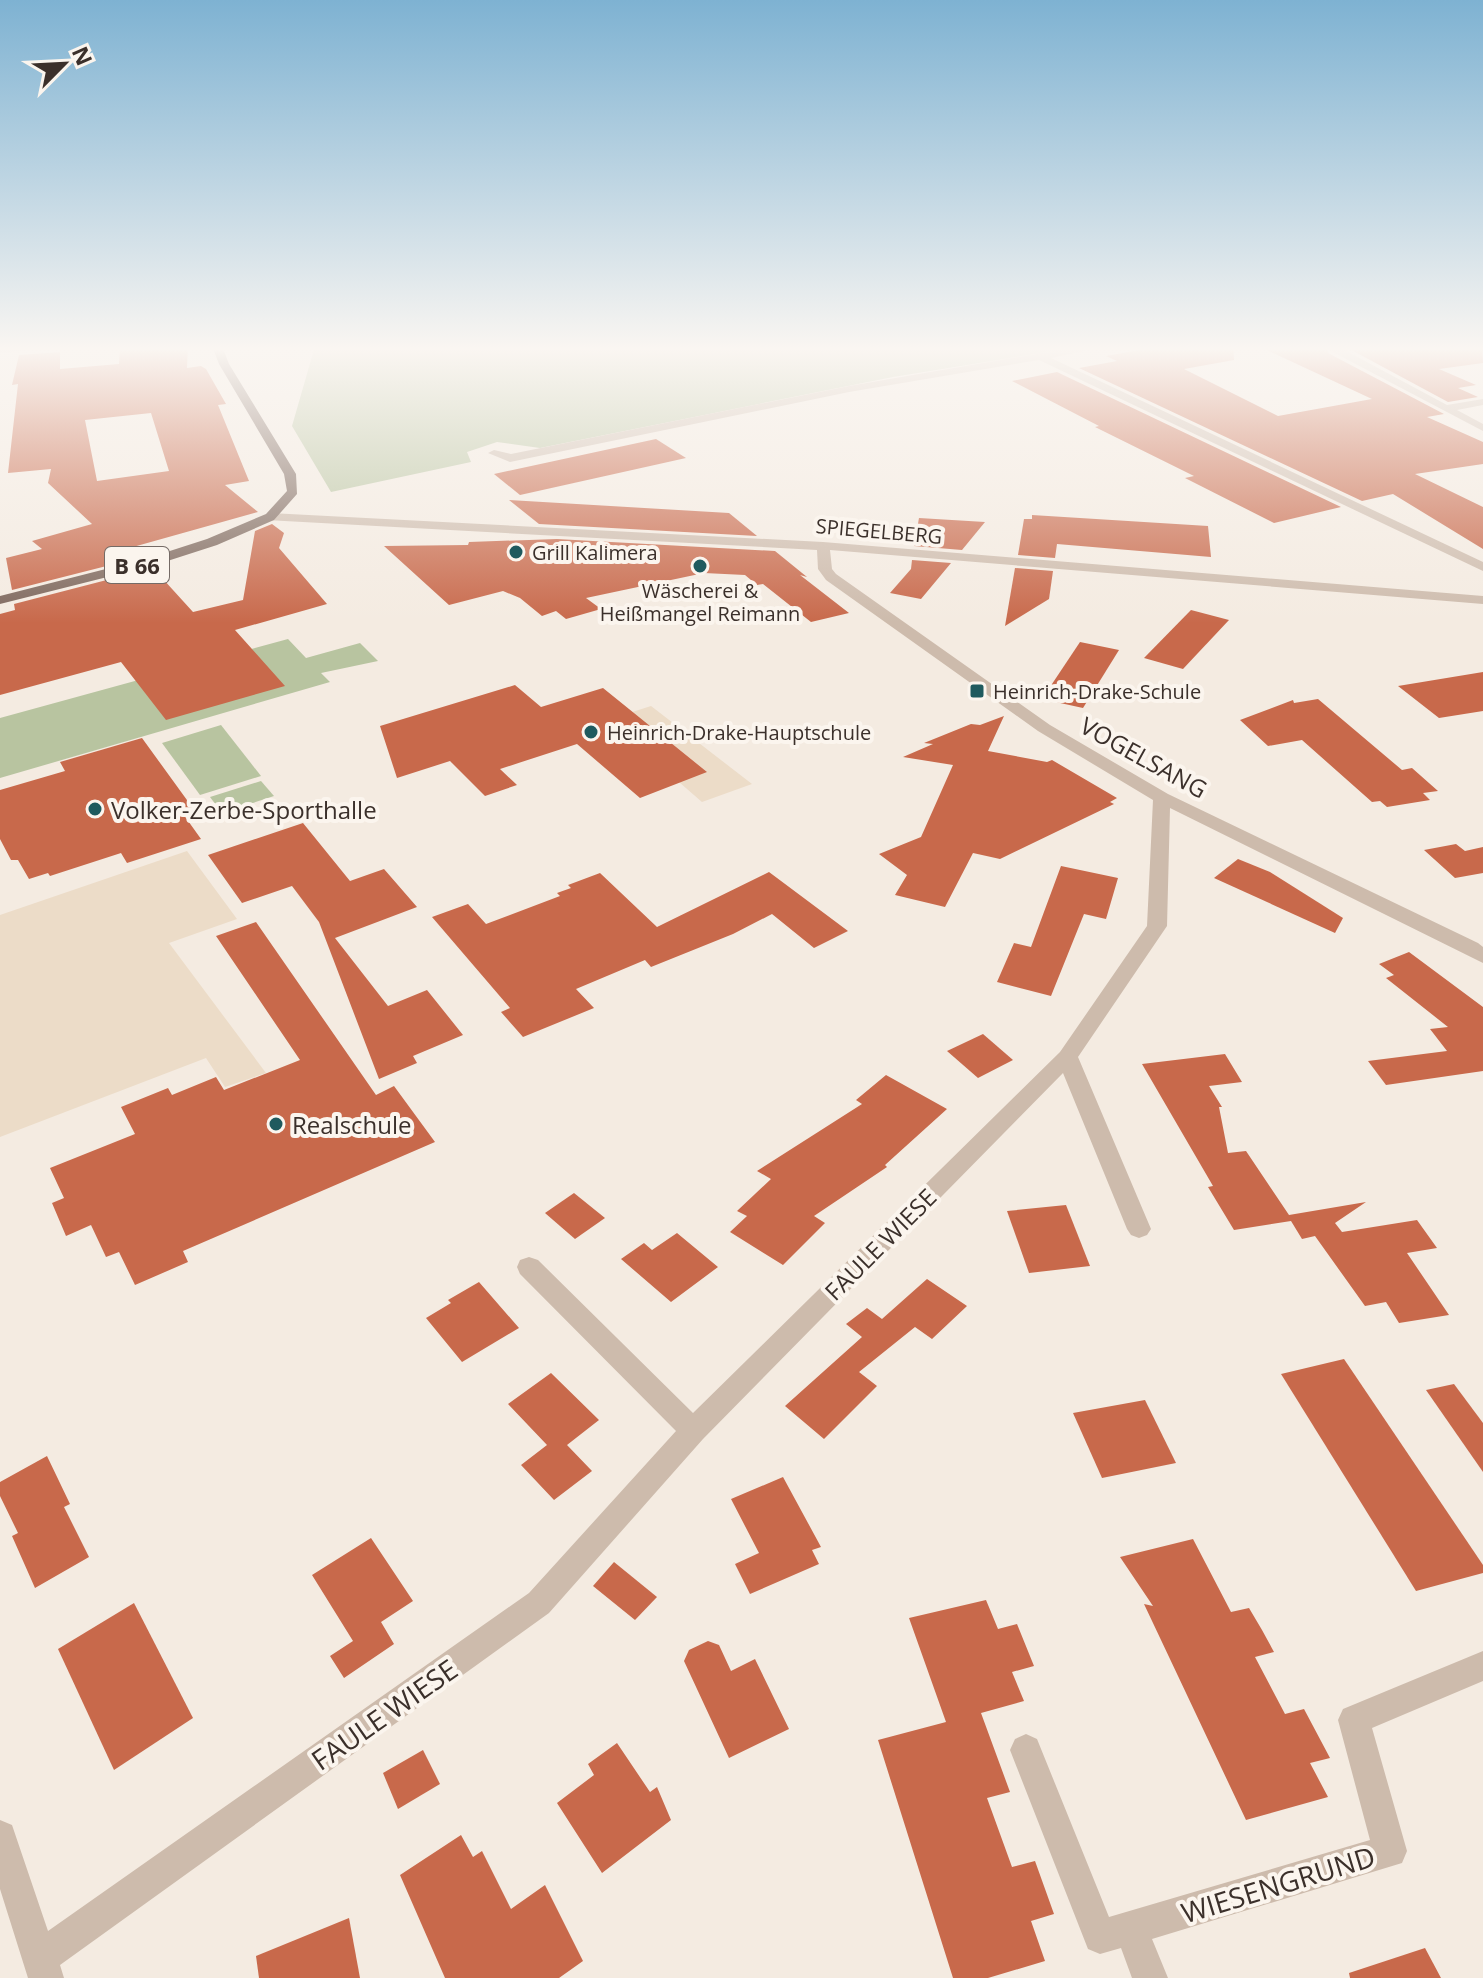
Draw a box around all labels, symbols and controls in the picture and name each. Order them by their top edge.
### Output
north arrow [24,24,104,104]
text: N [66,41,101,70]
street label: SPIEGELBERG [815,512,943,550]
place label: Grill Kalimera [532,539,658,566]
marker: Grill Kalimera [507,543,525,561]
road number: B 66 [105,547,169,583]
marker: Wäscherei & Heißmangel Reimann [691,557,709,575]
place label: Wäscherei & Heißmangel Reimann [600,577,800,627]
place label: Heinrich-Drake-Schule [993,678,1201,705]
marker: Heinrich-Drake-Schule [968,682,986,700]
street label: VOGELSANG [1075,709,1213,805]
place label: Heinrich-Drake-Hauptschule [607,719,871,746]
marker: Heinrich-Drake-Hauptschule [582,723,600,741]
place label: Volker-Zerbe-Sporthalle [111,793,377,826]
marker: Volker-Zerbe-Sporthalle [86,800,104,818]
place label: Realschule [292,1108,412,1141]
marker: Realschule [267,1115,285,1133]
street label: FAULE WIESE [817,1181,943,1307]
street label: FAULE WIESE [303,1650,465,1778]
street label: WIESENGRUND [1176,1836,1380,1932]

